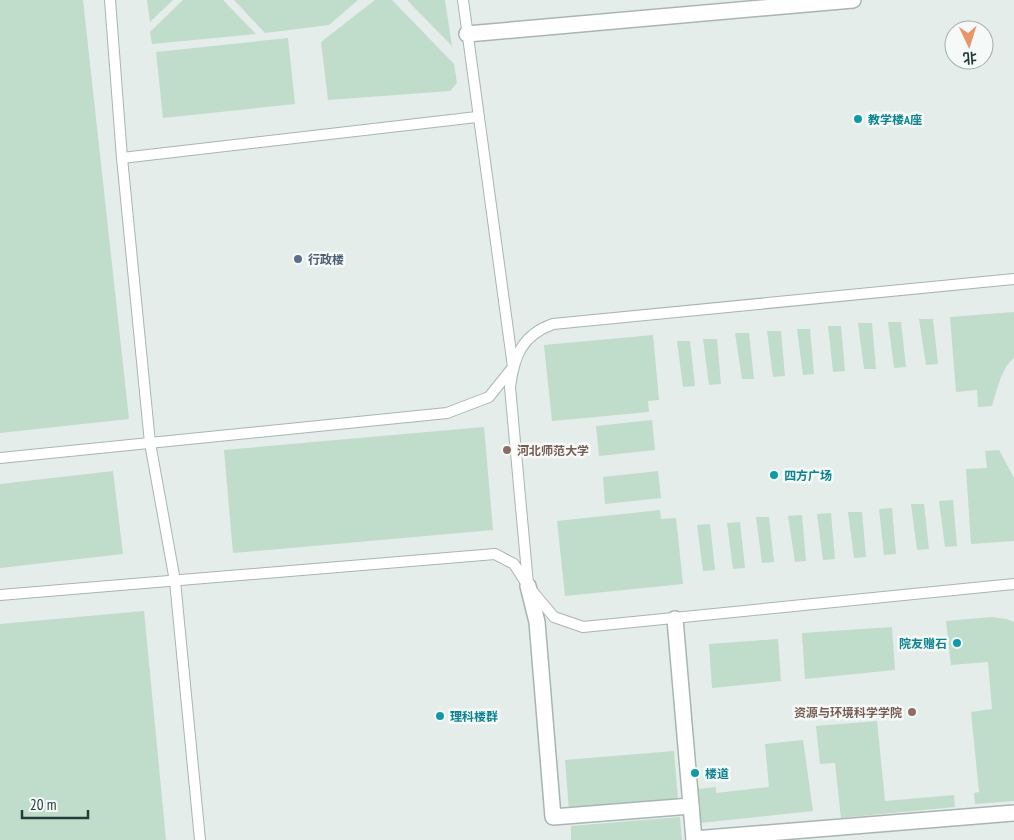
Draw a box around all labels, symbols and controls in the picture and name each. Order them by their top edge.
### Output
north arrow [944,20,994,70]
text: 北 [962,49,978,67]
place label: 教学楼A座 [868,112,922,127]
marker: 教学楼A座 [852,113,864,125]
place label: 行政楼 [308,252,344,267]
marker: 行政楼 [292,253,304,265]
place label: 河北师范大学 [517,443,589,458]
marker: 河北师范大学 [501,444,513,456]
place label: 四方广场 [784,468,832,483]
marker: 四方广场 [768,469,780,481]
place label: 院友赠石 [899,636,947,651]
marker: 院友赠石 [951,637,963,649]
place label: 资源与环境科学学院 [794,705,902,720]
marker: 资源与环境科学学院 [906,706,918,718]
place label: 理科楼群 [450,709,498,724]
marker: 理科楼群 [434,710,446,722]
place label: 楼道 [705,766,729,781]
marker: 楼道 [689,767,701,779]
scale bar [22,788,89,820]
text: 20 m [30,795,56,814]

